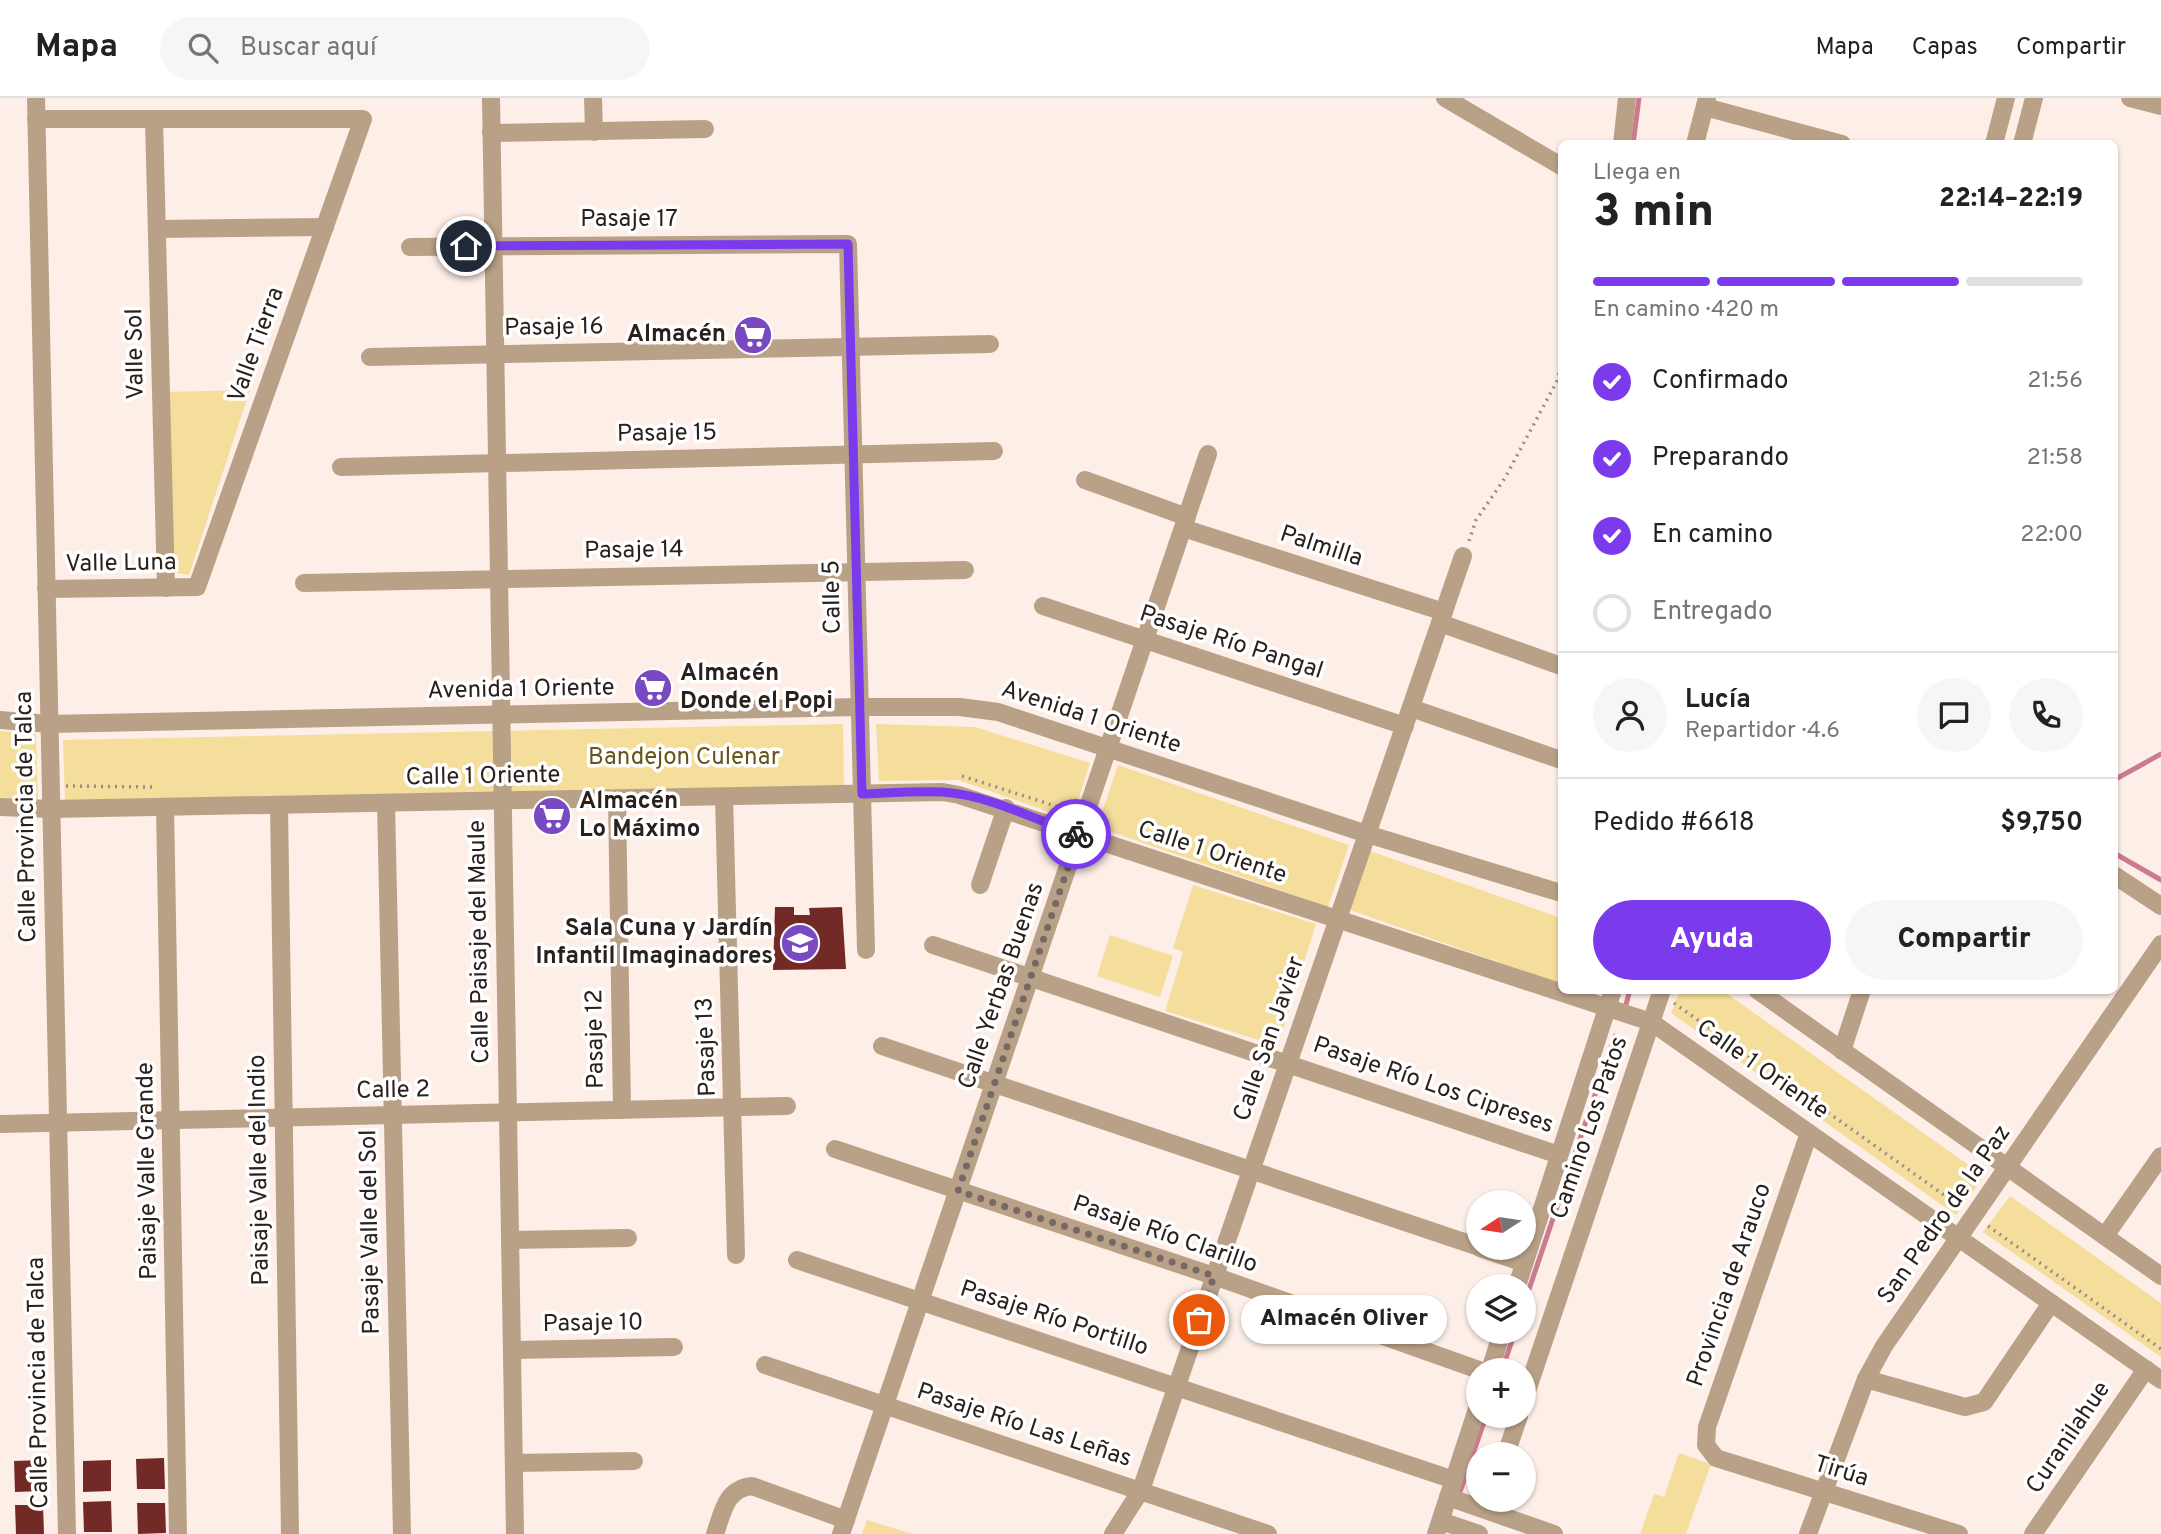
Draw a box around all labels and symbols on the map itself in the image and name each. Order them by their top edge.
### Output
street label: Pasaje 17 [580,205,678,235]
pin [436,216,496,276]
street label: Valle Tierra [222,283,292,407]
street label: Valle Sol [120,308,152,400]
street label: Pasaje 16 [504,312,604,344]
supermarket icon: Almacén [732,314,774,356]
place label: Almacén [627,320,726,350]
street label: Pasaje 15 [617,418,717,450]
street label: Palmilla [1276,520,1366,574]
street label: Pasaje 14 [584,535,684,567]
street label: Valle Luna [65,548,177,580]
street label: Calle 5 [817,560,849,634]
street label: Pasaje Río Pangal [1135,599,1327,687]
place label: Almacén Donde el Popi [680,659,833,717]
supermarket icon: Almacén Donde el Popi [632,667,674,709]
street label: Avenida 1 Oriente [427,673,615,707]
street label: Avenida 1 Oriente [997,675,1185,761]
street label: Calle Provincia de Talca [10,691,44,943]
park label: Bandejon Culenar [588,743,780,773]
street label: Calle 1 Oriente [405,761,561,793]
place label: Almacén Lo Máximo [579,787,700,845]
supermarket icon: Almacén Lo Máximo [531,795,573,837]
courier [1041,799,1111,869]
street label: Calle 1 Oriente [1134,815,1290,891]
street label: Calle Paisaje del Maule [463,820,497,1064]
street label: Calle Yerbas Buenas [953,879,1051,1093]
place label: Sala Cuna y Jardín Infantil Imaginadores [536,914,773,972]
school or university icon: Sala Cuna y Jardín Infantil Imaginadores [779,922,821,964]
street label: Calle San Javier [1228,953,1312,1125]
street label: Pasaje 12 [580,989,612,1089]
street label: Pasaje 13 [690,997,724,1097]
street label: Calle 1 Oriente [1690,1013,1834,1127]
street label: Pasaje Río Los Cipreses [1309,1031,1557,1141]
street label: Camino Los Patos [1545,1033,1635,1223]
street label: Paisaje Valle del Indio [243,1054,277,1286]
street label: Paisaje Valle Grande [131,1062,165,1280]
street label: Calle 2 [356,1075,430,1107]
street label: San Pedro de la Paz [1872,1119,2018,1311]
street label: Pasaje Valle del Sol [354,1129,388,1335]
street label: Provincia de Arauco [1681,1179,1779,1391]
street label: Pasaje Río Clarillo [1069,1189,1261,1281]
north arrow [1466,1190,1536,1260]
street label: Calle Provincia de Talca [22,1257,56,1509]
street label: Pasaje Río Portillo [956,1274,1152,1364]
pin [1169,1290,1229,1350]
callout: Almacén Oliver [1241,1296,1448,1344]
street label: Pasaje 10 [542,1308,644,1340]
street label: Curanilahue [2020,1376,2118,1500]
street label: Pasaje Río Las Leñas [913,1377,1135,1475]
street label: Tirúa [1810,1450,1872,1494]

